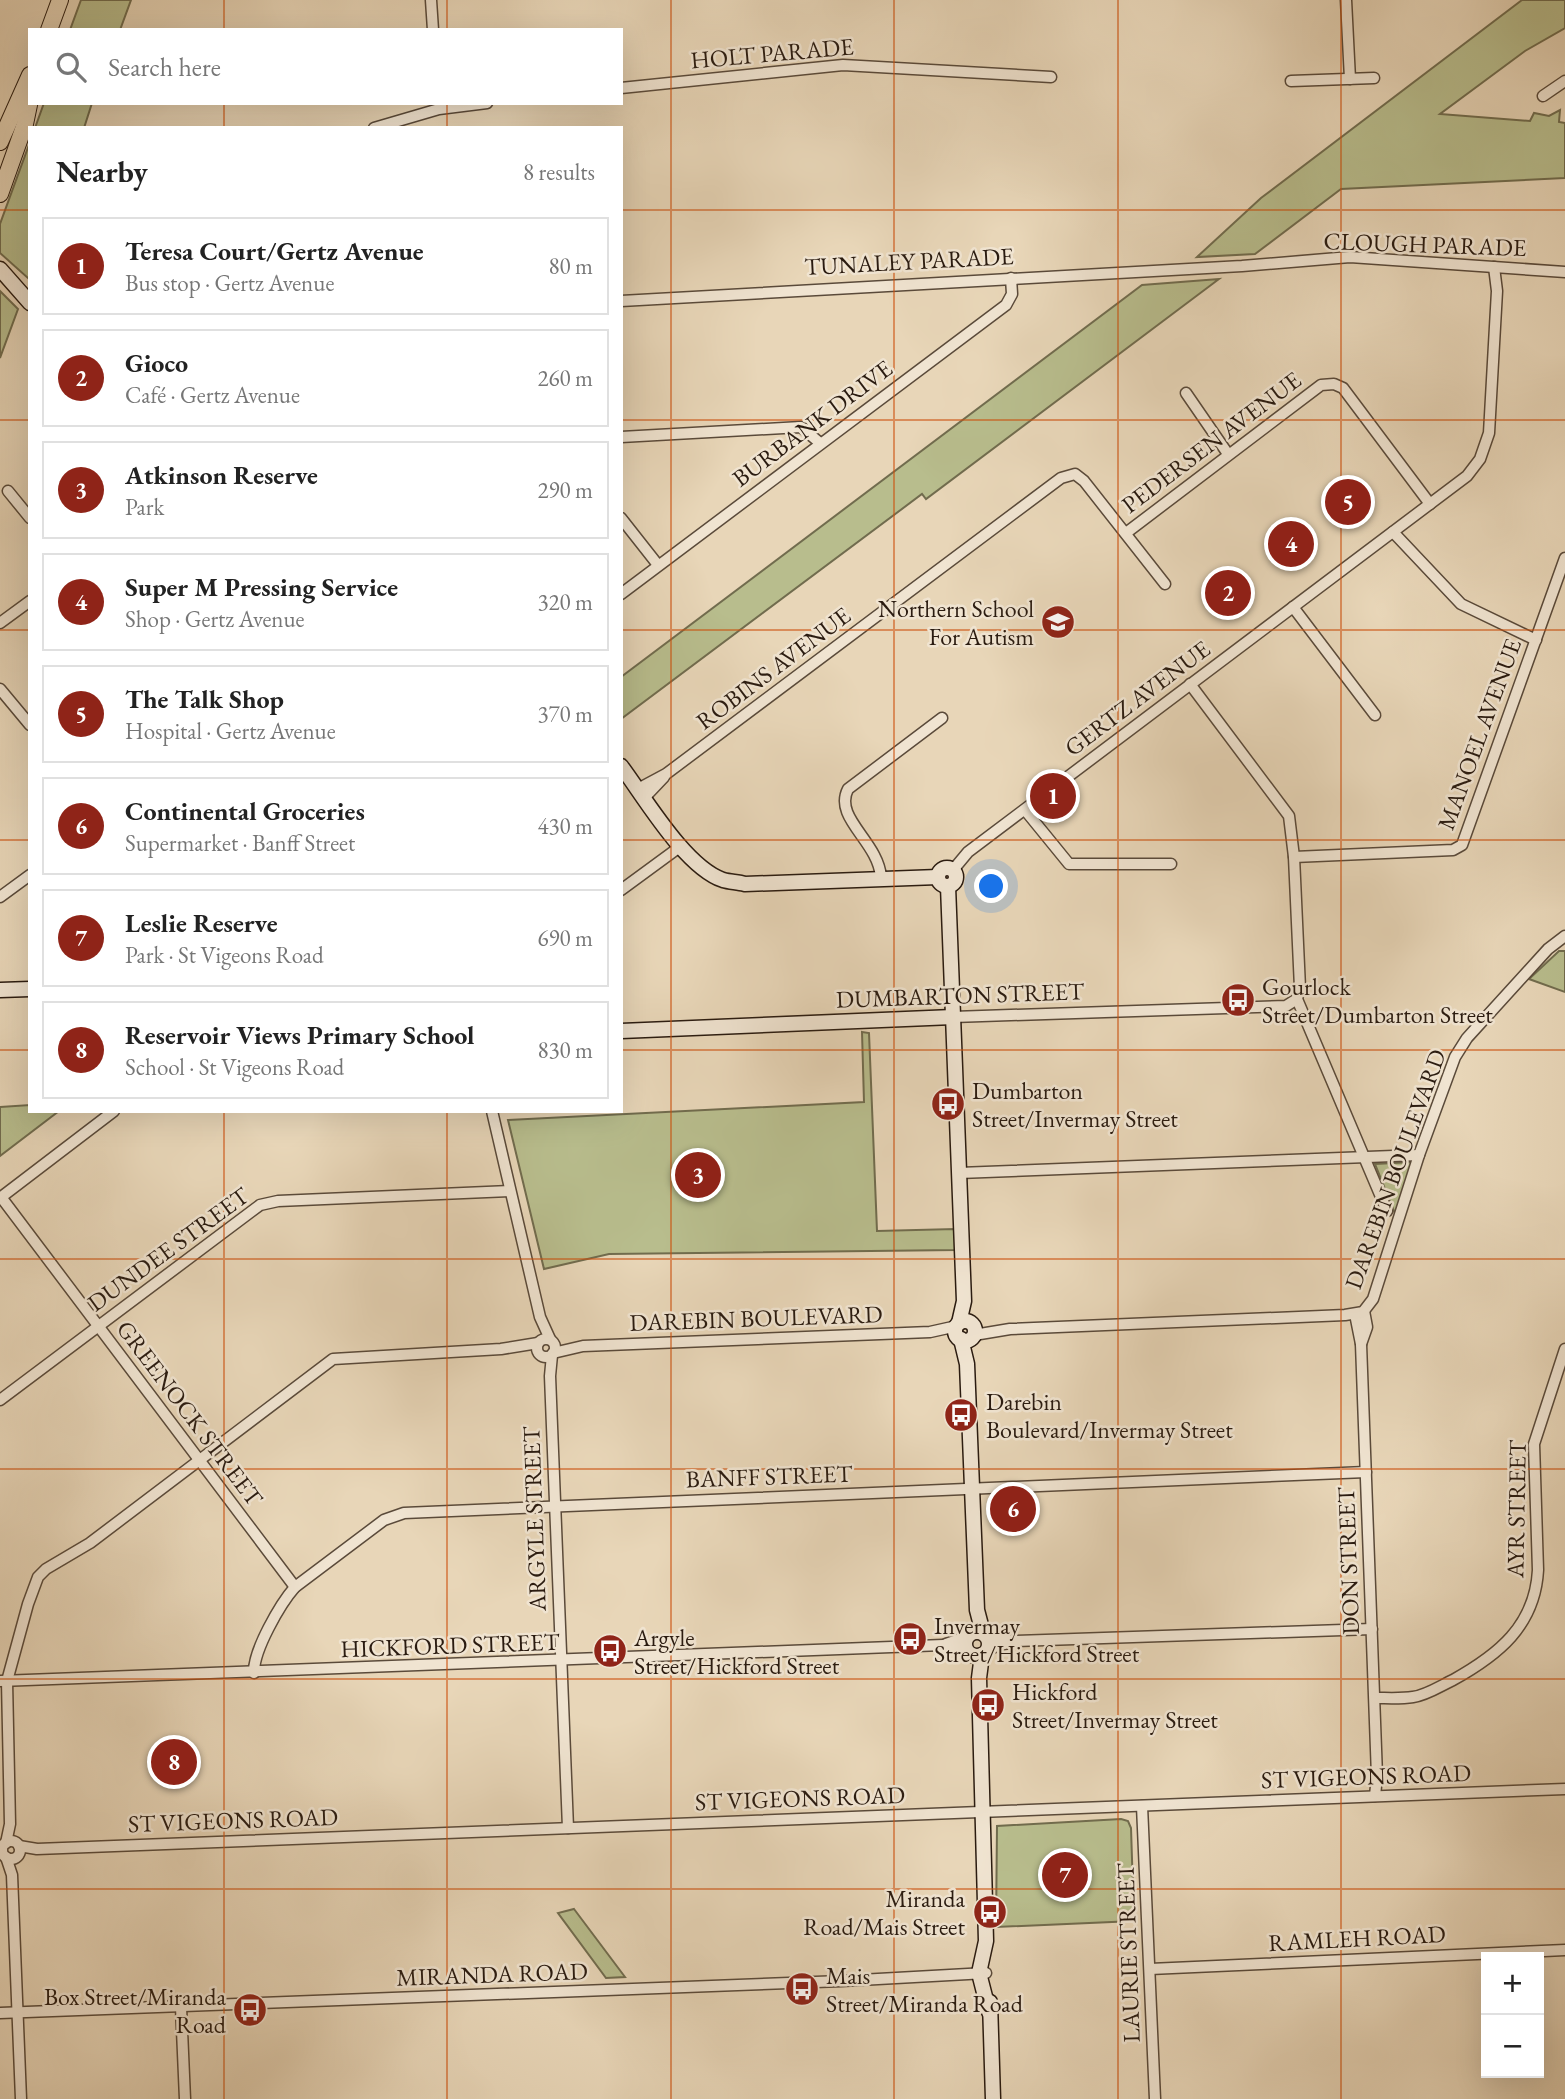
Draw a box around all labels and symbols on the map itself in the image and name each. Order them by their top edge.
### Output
street label: HOLT PARADE [689,30,855,76]
street label: CLOUGH PARADE [1323,225,1527,263]
street label: TUNALEY PARADE [804,240,1014,282]
street label: BURBANK DRIVE [726,353,898,493]
street label: PEDERSEN AVENUE [1115,364,1307,520]
pin: 5 [1325,476,1371,528]
pin: 4 [1268,518,1314,570]
pin: 2 [1205,567,1251,619]
place label: Northern School For Autism [878,593,1034,652]
street label: ROBINS AVENUE [689,600,857,736]
school or university icon: Northern School For Autism [1039,603,1077,641]
street label: GERTZ AVENUE [1058,633,1216,763]
street label: MANOEL AVENUE [1430,634,1528,834]
pin: 1 [1030,770,1076,822]
your location [974,869,1008,903]
place label: Gourlock Street/Dumbarton Street [1262,971,1493,1030]
street label: DUMBARTON STREET [835,975,1085,1015]
bus stop icon: Gourlock Street/Dumbarton Street [1219,981,1257,1019]
street label: DAREBIN BOULEVARD [1337,1045,1453,1293]
place label: Dumbarton Street/Invermay Street [972,1075,1178,1134]
bus stop icon: Dumbarton Street/Invermay Street [929,1085,967,1123]
pin: 3 [675,1149,721,1201]
street label: DUNDEE STREET [81,1179,256,1318]
street label: DAREBIN BOULEVARD [629,1298,883,1338]
street label: GREENOCK STREET [110,1314,271,1513]
place label: Darebin Boulevard/Invermay Street [986,1386,1233,1445]
bus stop icon: Darebin Boulevard/Invermay Street [942,1396,980,1434]
street label: ARGYLE STREET [515,1425,553,1613]
street label: AYR STREET [1499,1439,1533,1579]
street label: BANFF STREET [685,1458,854,1494]
pin: 6 [990,1483,1036,1535]
street label: DON STREET [1330,1486,1366,1635]
place label: Invermay Street/Hickford Street [934,1610,1140,1669]
bus stop icon: Invermay Street/Hickford Street [891,1620,929,1658]
place label: Argyle Street/Hickford Street [633,1622,840,1681]
street label: HICKFORD STREET [340,1626,561,1664]
bus stop icon: Argyle Street/Hickford Street [591,1632,629,1670]
place label: Hickford Street/Invermay Street [1012,1676,1218,1735]
bus stop icon: Hickford Street/Invermay Street [969,1686,1007,1724]
pin: 8 [151,1736,197,1788]
street label: ST VIGEONS ROAD [1260,1757,1472,1795]
street label: ST VIGEONS ROAD [694,1779,906,1817]
street label: ST VIGEONS ROAD [127,1801,339,1839]
pin: 7 [1042,1849,1088,1901]
street label: LAURIE STREET [1109,1862,1147,2043]
place label: Miranda Road/Mais Street [803,1883,965,1942]
bus stop icon: Miranda Road/Mais Street [971,1893,1009,1931]
street label: RAMLEH ROAD [1268,1918,1446,1958]
street label: MIRANDA ROAD [396,1955,588,1993]
place label: Mais Street/Miranda Road [826,1960,1024,2019]
bus stop icon: Mais Street/Miranda Road [783,1970,821,2008]
place label: Box Street/Miranda Road [44,1981,227,2040]
bus stop icon: Box Street/Miranda Road [231,1991,269,2029]

